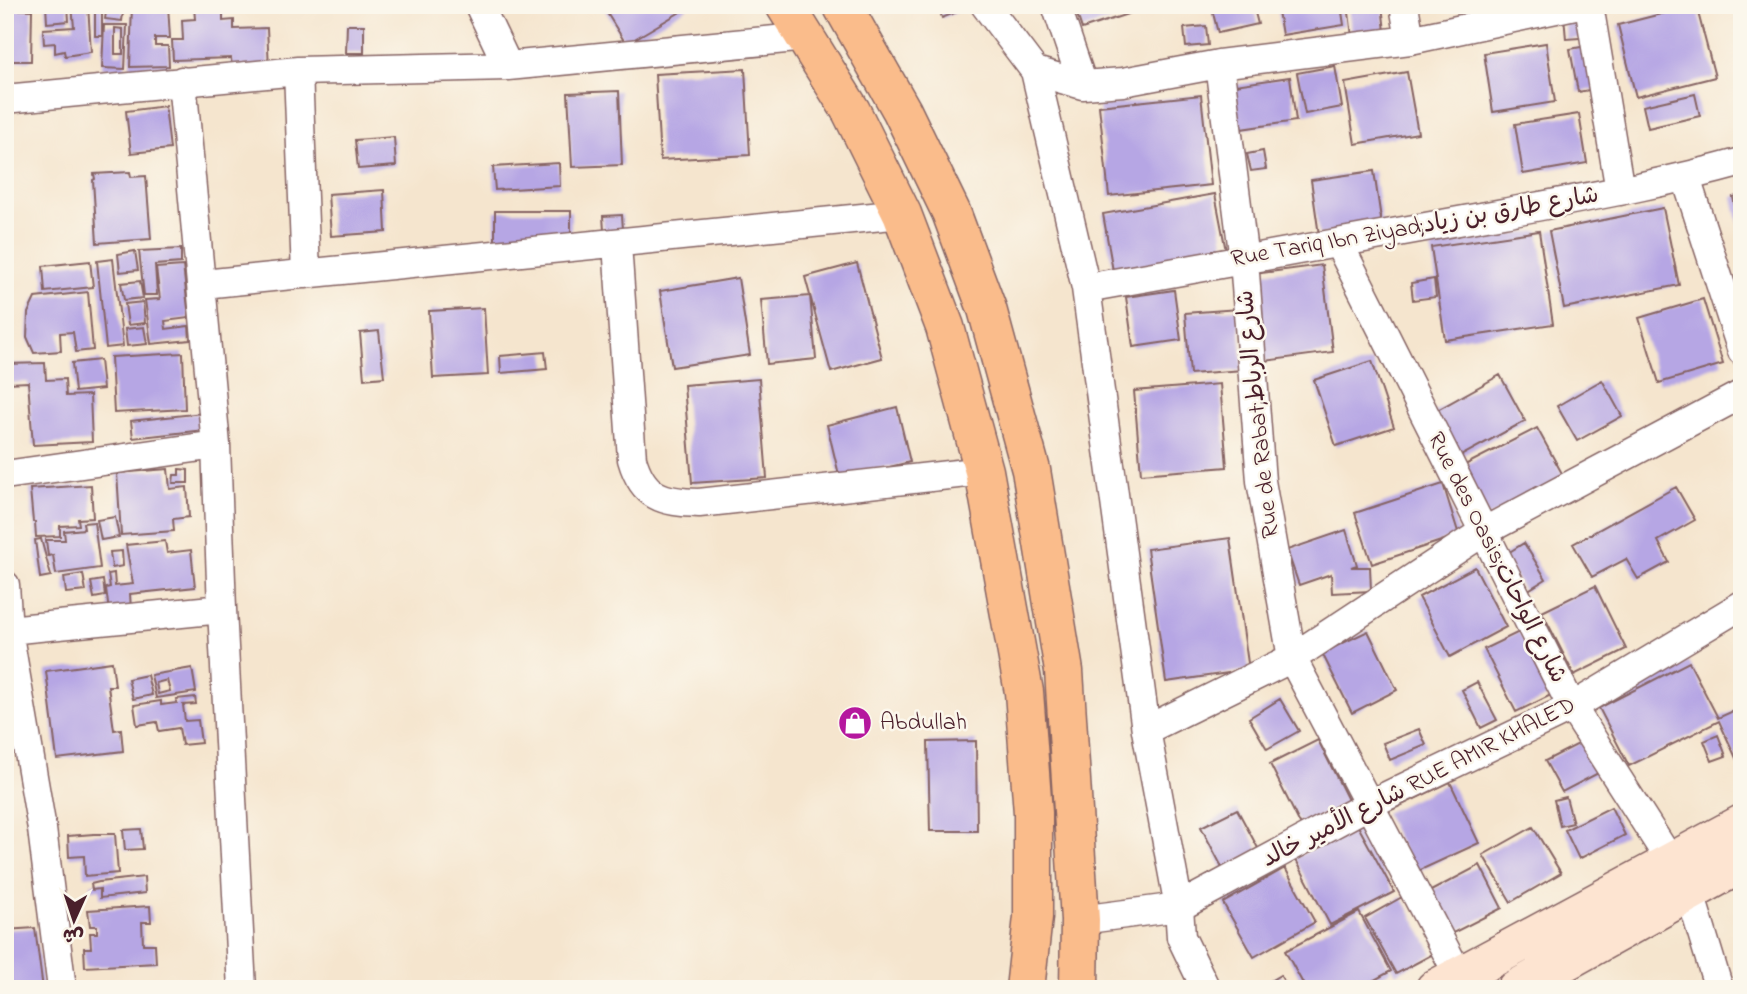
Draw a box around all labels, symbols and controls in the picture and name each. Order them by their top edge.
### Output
street label: Rue Tariq Ibn Ziyad;شارع طارق بن زياد [1228,178,1602,279]
street label: Rue de Rabat;شارع الرباط [1229,288,1289,540]
street label: Rue des Oasis;شارع الواحات [1417,426,1575,690]
street label: شارع الأمير خالد RUE AMIR KHALED [1255,687,1582,878]
shop icon: Abdullah [836,704,874,742]
place label: Abdullah [880,706,967,741]
north arrow [38,886,108,956]
text: ش [62,920,84,949]

